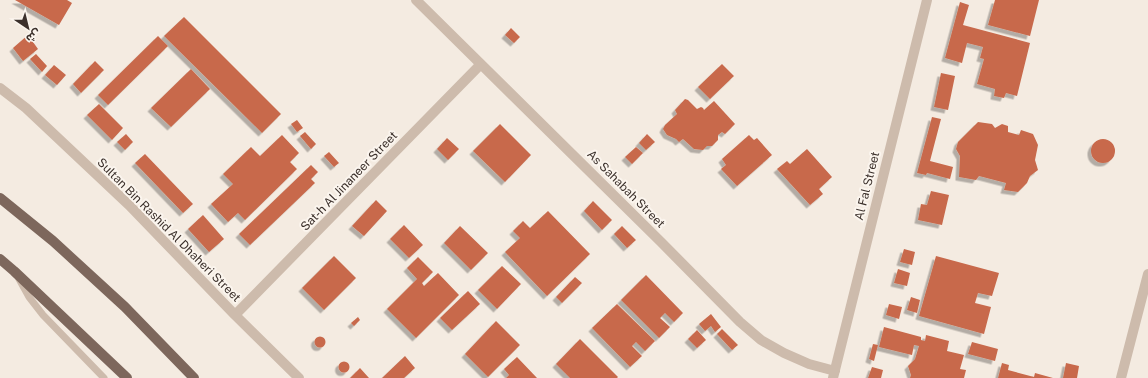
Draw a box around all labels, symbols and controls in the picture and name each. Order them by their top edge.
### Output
north arrow [8,8,48,48]
text: ش [24,26,43,45]
street label: Sat-h Al Jinaneer Street [298,128,400,234]
street label: As Sahabah Street [584,147,668,231]
street label: Al Fal Street [852,150,882,222]
street label: Sultan Bin Rashid Al Dhaheri Street [94,155,244,305]

